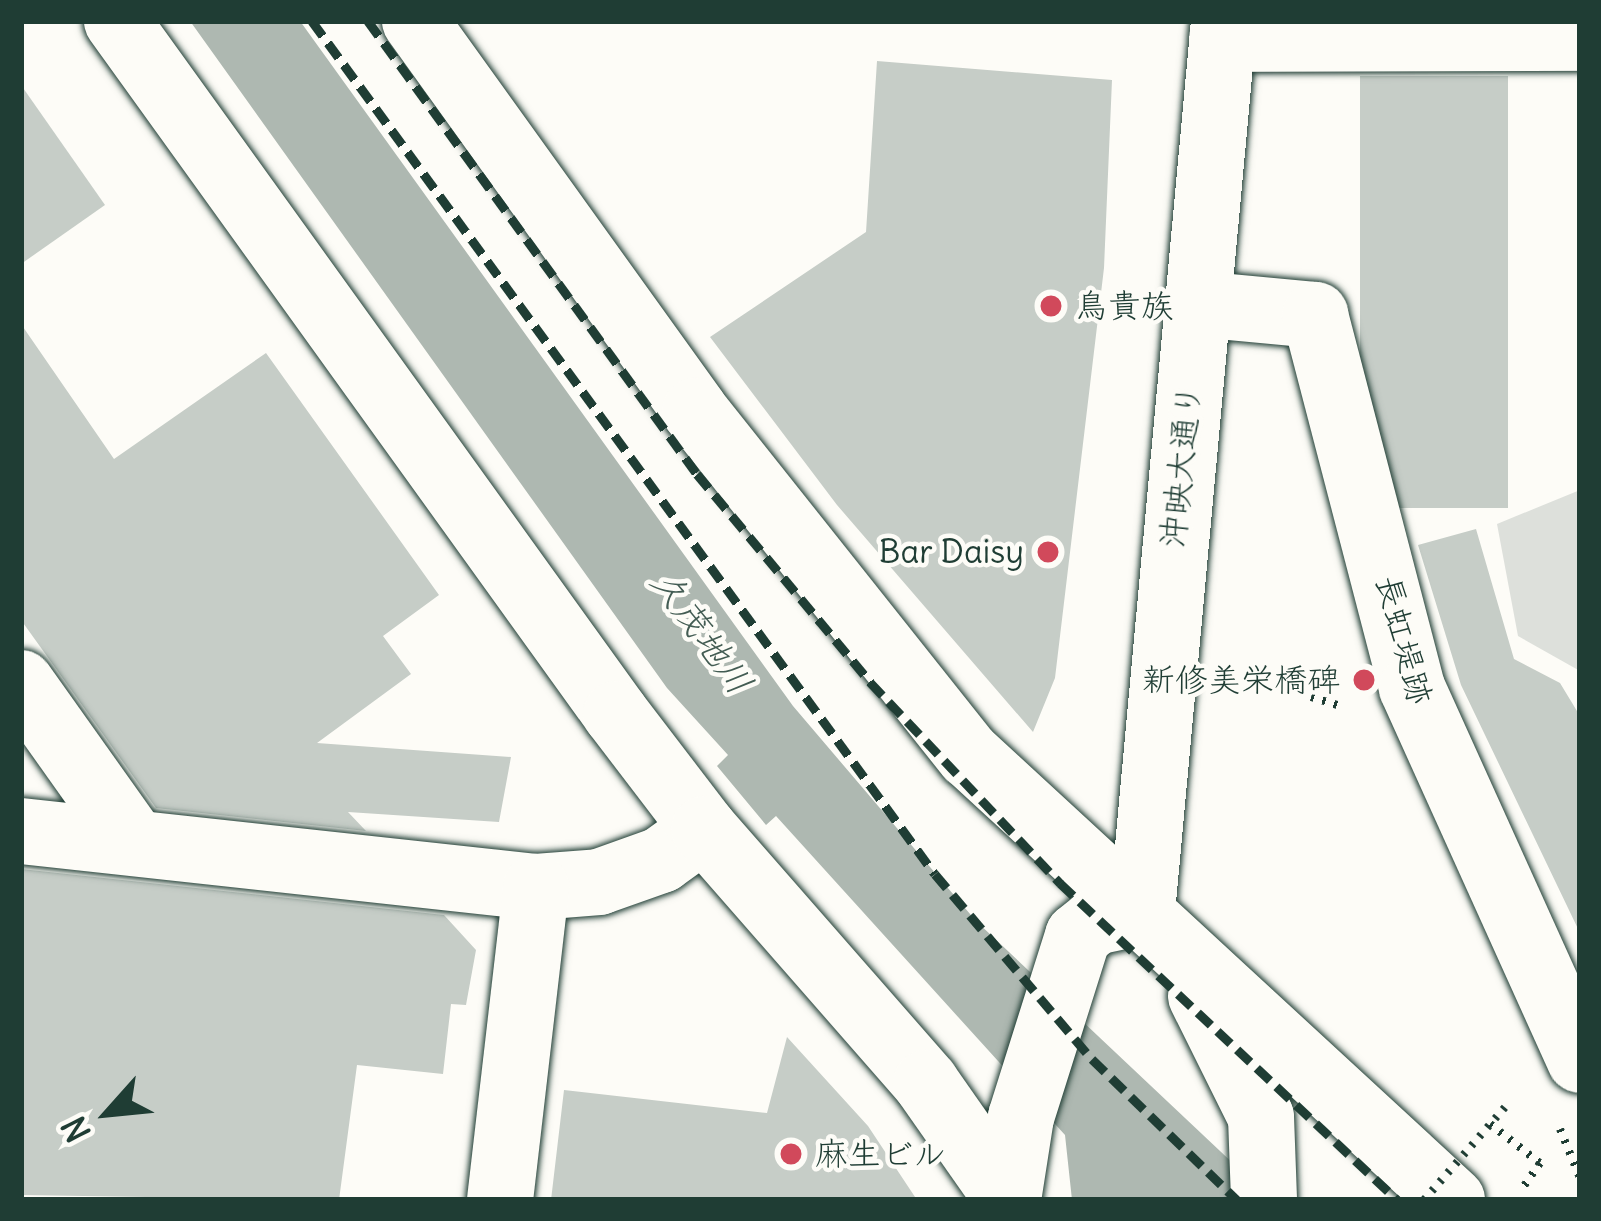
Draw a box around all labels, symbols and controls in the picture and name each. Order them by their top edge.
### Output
place label: 鳥貴族 [1075,286,1174,326]
marker: 鳥貴族 [1038,293,1064,319]
street label: 沖映大通り [1153,382,1209,550]
place label: Bar Daisy [879,532,1024,572]
marker: Bar Daisy [1035,539,1061,565]
water label: 久茂地川 [642,561,762,703]
street label: 長虹堤跡 [1368,571,1440,709]
place label: 新修美栄橋碑 [1142,660,1340,700]
marker: 新修美栄橋碑 [1351,667,1377,693]
north arrow [48,1053,168,1173]
text: N [52,1110,100,1149]
place label: 麻生ビル [815,1134,947,1174]
marker: 麻生ビル [778,1141,804,1167]

